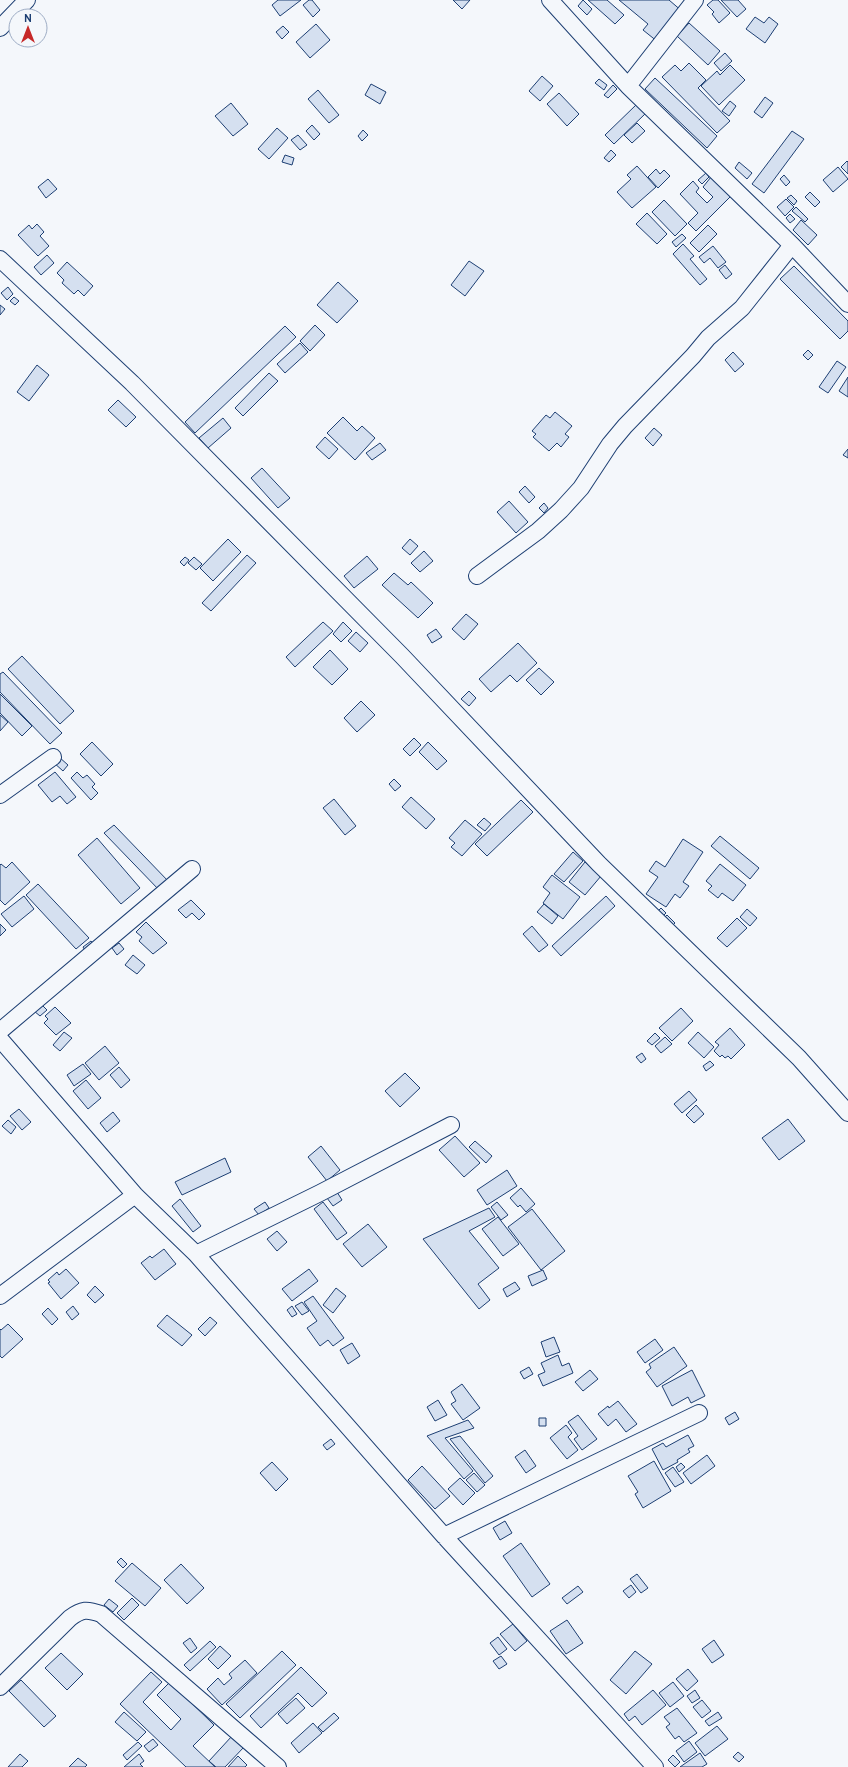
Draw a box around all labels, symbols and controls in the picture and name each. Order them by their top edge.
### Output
north arrow [8,8,48,48]
text: N [24,12,32,26]

